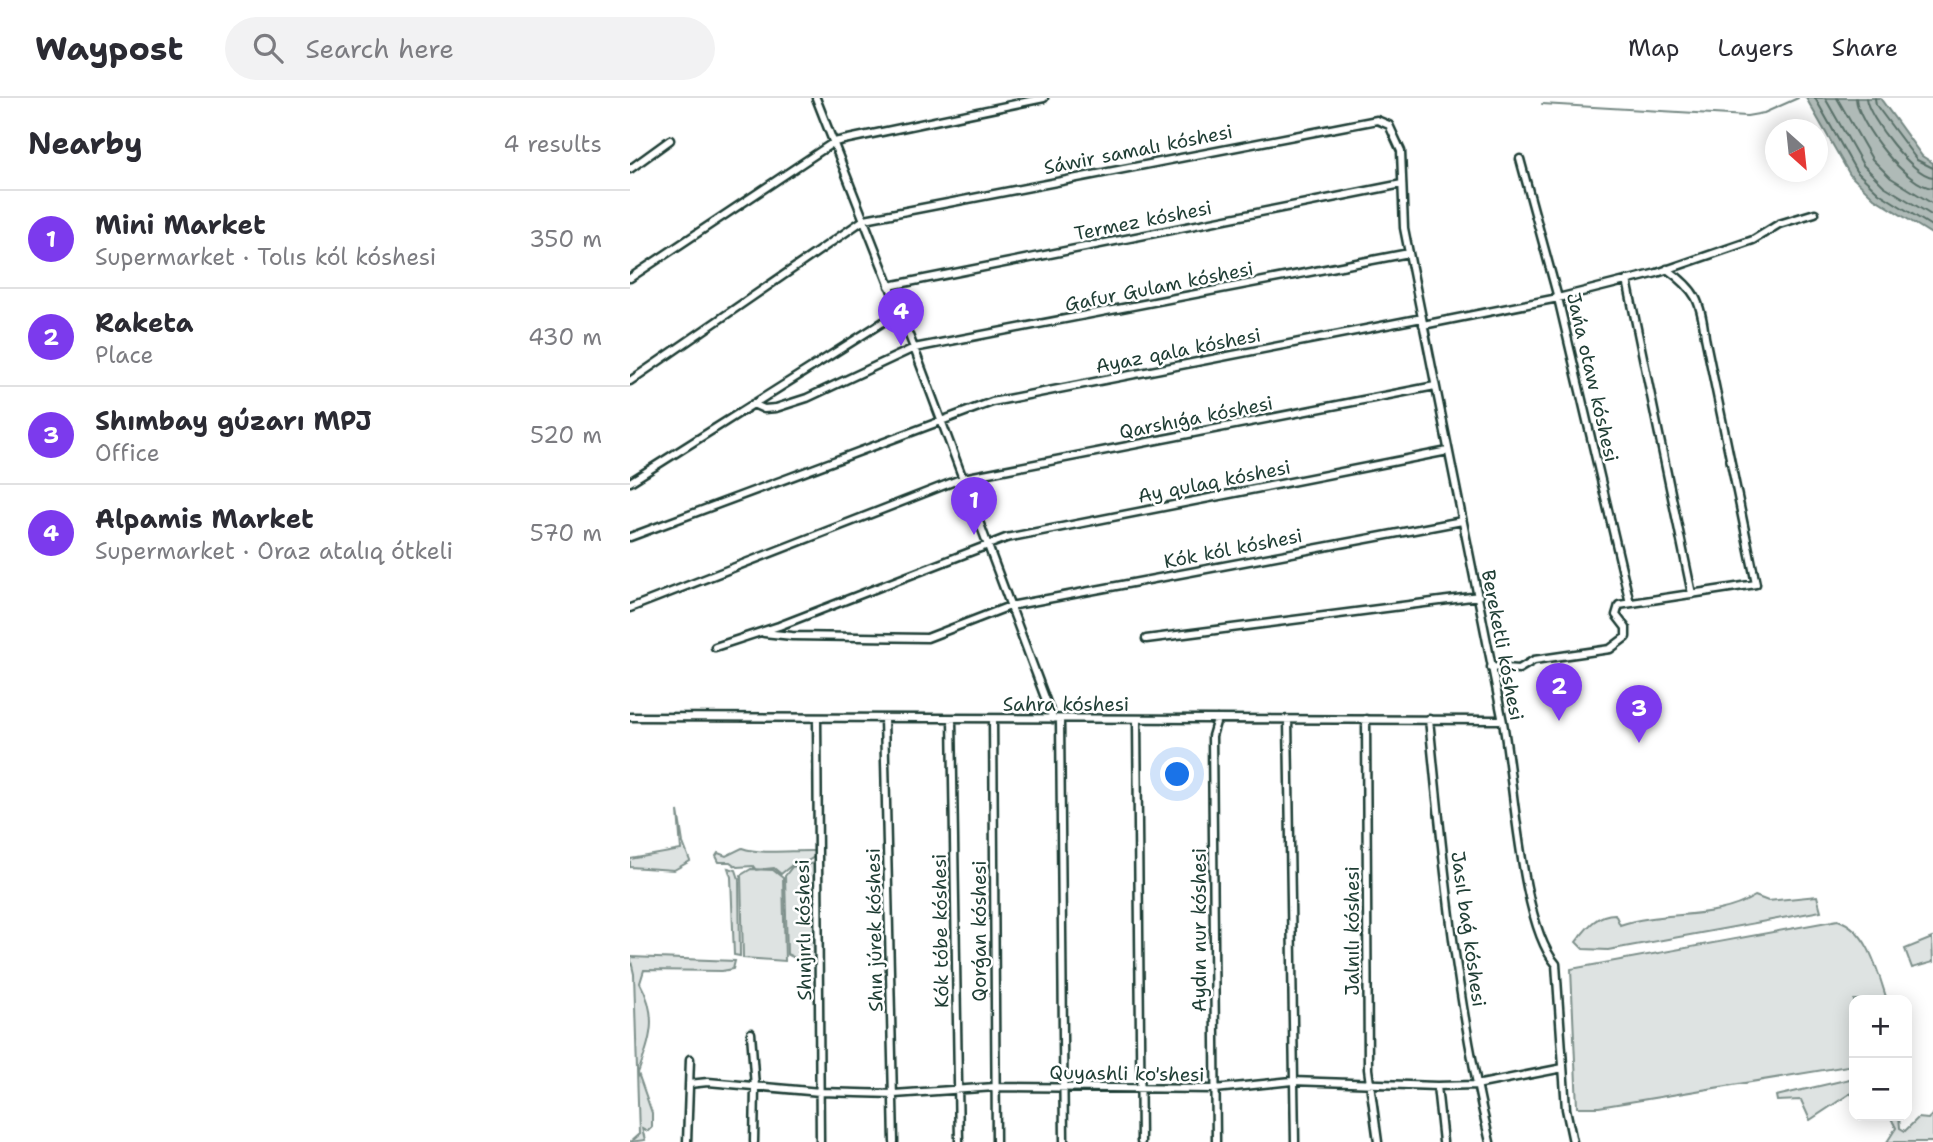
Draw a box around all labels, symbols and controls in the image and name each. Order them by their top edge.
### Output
search box [225,17,715,80]
text: Waypost [35,26,183,71]
icon: search [249,29,287,67]
text: Search here [305,31,454,66]
text: Map [1628,32,1679,64]
text: Layers [1717,32,1794,64]
text: Share [1832,32,1898,64]
street label: Sáwir samalı kóshesi [1042,119,1235,180]
north arrow [1765,119,1828,182]
text: Nearby [28,123,143,164]
text: 4 results [503,129,602,159]
street label: Termez kóshesi [1072,195,1214,246]
text: Mini Market [95,207,266,242]
text: 1 [46,224,56,254]
text: 350 m [529,224,602,254]
text: Supermarket · Tolıs kól kóshesi [95,242,436,272]
street label: Gafur Gulam kóshesi [1063,256,1256,317]
pin: 4 [878,288,924,346]
street label: Jańa otaw kóshesi [1561,290,1624,464]
text: Raketa [95,305,194,340]
text: 2 [43,322,59,352]
text: 430 m [528,322,602,352]
street label: Ayaz qala kóshesi [1093,322,1263,379]
text: Place [95,340,154,370]
street label: Qarshıǵa kóshesi [1117,390,1275,445]
text: Shımbay gúzarı MPJ [95,403,372,438]
text: 3 [43,420,59,450]
text: 520 m [530,420,602,450]
text: Office [95,438,160,468]
street label: Ay qulaq kóshesi [1136,454,1293,509]
pin: 1 [951,477,997,535]
text: Alpamis Market [95,501,314,536]
text: 4 [43,518,59,548]
text: 570 m [530,518,602,548]
street label: Kók kól kóshesi [1162,523,1305,574]
text: Supermarket · Oraz atalıq ótkeli [95,536,453,566]
street label: Bereketli kóshesi [1476,568,1529,723]
pin: 2 [1536,663,1582,721]
pin: 3 [1616,685,1662,743]
street label: Sahra kóshesi [1003,692,1129,717]
your location [1160,757,1194,791]
street label: Shın júrek kóshesi [861,848,888,1012]
street label: Aydın nur kóshesi [1187,848,1212,1012]
street label: Jasıl baǵ kóshesi [1445,850,1492,1009]
street label: Kók tóbe kóshesi [927,854,954,1008]
street label: Shınjırlı kóshesi [790,859,817,1001]
street label: Qorǵan kóshesi [967,860,992,1002]
street label: Jalnılı kóshesi [1340,866,1365,996]
map controls [1849,995,1912,1121]
button: + [1849,995,1912,1058]
button: − [1849,1058,1912,1121]
street label: Quyashli ko'shesi [1049,1060,1205,1087]

